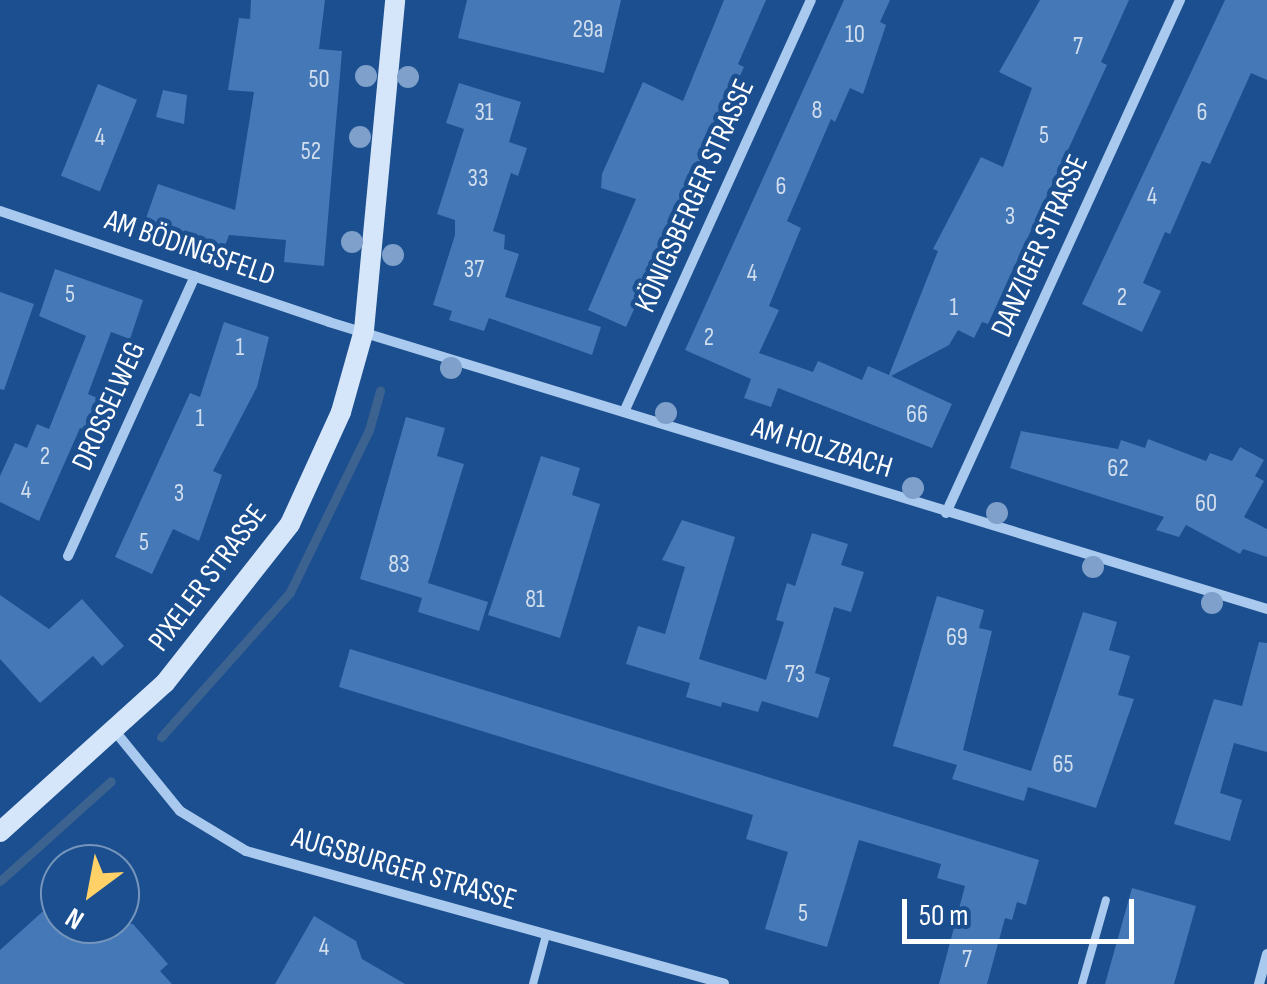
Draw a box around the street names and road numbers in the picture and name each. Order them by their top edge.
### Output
street label: KÖNIGSBERGER STRASSE [627,74,763,318]
street label: DANZIGER STRASSE [984,149,1096,343]
street label: AM BÖDINGSFELD [100,202,280,294]
street label: DROSSELWEG [65,336,153,476]
street label: AM HOLZBACH [747,410,897,486]
street label: PIXELER STRASSE [141,497,275,659]
street label: AUGSBURGER STRASSE [288,820,520,918]

